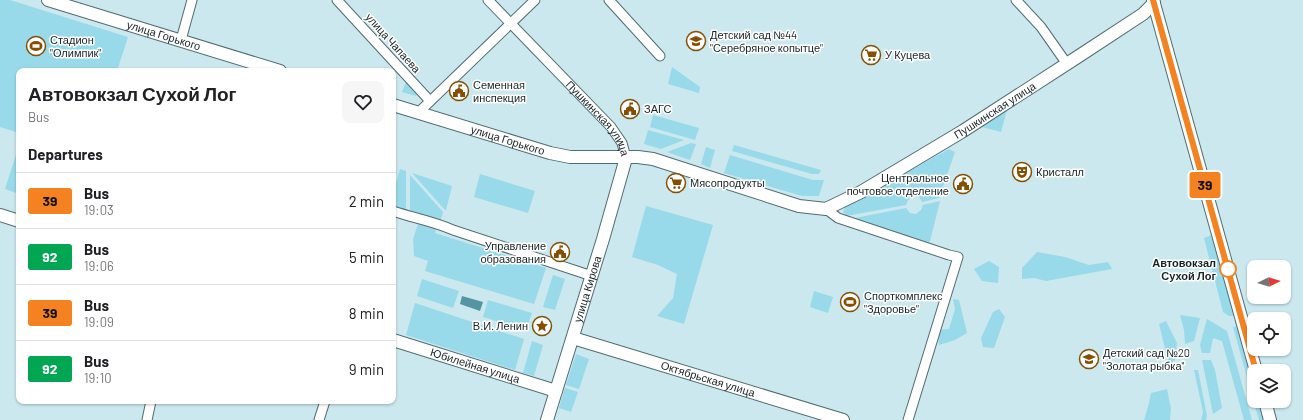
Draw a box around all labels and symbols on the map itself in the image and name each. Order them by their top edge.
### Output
street label: улица Чапаева [363,10,424,76]
street label: улица Горького [125,17,202,52]
place label: Детский сад №44 "Серебряное копытце" [710,28,823,54]
school or university icon: Детский сад №44 "Серебряное копытце" [685,30,707,52]
place label: Стадион "Олимпик" [50,33,101,59]
sports icon: Стадион "Олимпик" [25,35,47,57]
supermarket icon: У Куцева [860,44,882,66]
place label: У Куцева [885,48,931,61]
place label: Семенная инспекция [473,78,526,104]
street label: Пушкинская улица [564,78,632,158]
street label: Пушкинская улица [951,78,1039,141]
public building icon: Семенная инспекция [448,80,470,102]
public building icon: ЗАГС [619,98,641,120]
place label: ЗАГС [644,102,671,115]
street label: улица Горького [469,122,546,157]
theatre icon: Кристалл [1011,161,1033,183]
place label: Кристалл [1036,165,1084,178]
place label: Центральное почтовое отделение [847,171,949,197]
supermarket icon: Мясопродукты [665,172,687,194]
line badge: 39 [1187,172,1223,198]
public building icon: Центральное почтовое отделение [952,173,974,195]
place label: Мясопродукты [690,176,765,189]
place label: Управление образования [480,239,546,265]
public building icon: Управление образования [549,241,571,263]
street label: улица Кирова [571,253,604,324]
place label: Автовокзал Сухой Лог [1152,256,1216,282]
marker: Автовокзал Сухой Лог [1219,260,1237,278]
north arrow [1247,260,1291,304]
place label: Спорткомплекс "Здоровье" [864,289,943,315]
sports icon: Спорткомплекс "Здоровье" [839,291,861,313]
place icon: В.И. Ленин [531,315,553,337]
place label: В.И. Ленин [473,319,528,332]
street label: Юбилейная улица [429,345,522,386]
place label: Детский сад №20 "Золотая рыбка" [1103,346,1190,372]
school or university icon: Детский сад №20 "Золотая рыбка" [1078,348,1100,370]
street label: Октябрьская улица [659,358,758,399]

